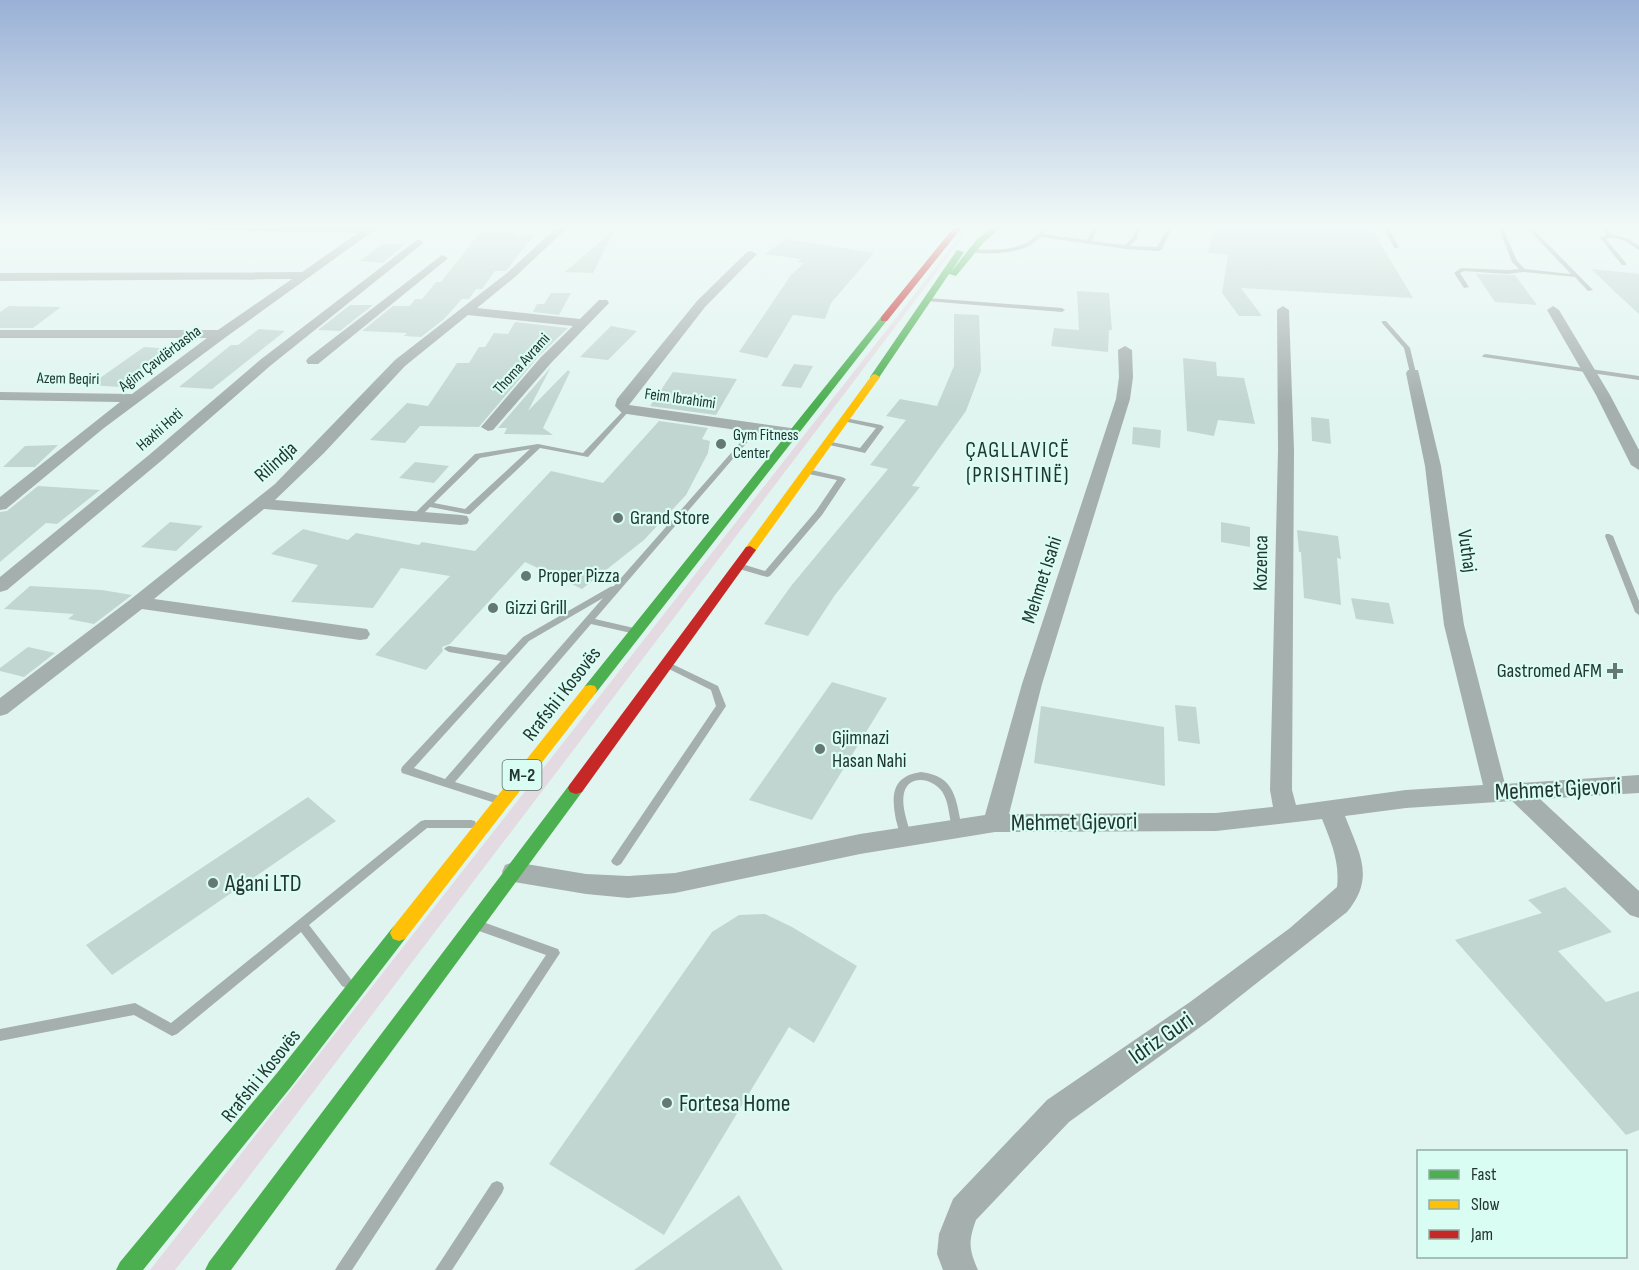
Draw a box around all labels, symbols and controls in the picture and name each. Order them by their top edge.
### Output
street label: Agim Çavdërbasha [114,322,205,397]
street label: Thoma Avrami [490,330,554,398]
street label: Azem Beqiri [36,369,99,389]
street label: Feim Ibrahimi [643,385,717,413]
street label: Haxhi Hoti [133,405,187,455]
place label: Gym Fitness Center [733,426,799,463]
street label: Rilindja [250,437,302,487]
marker: Gym Fitness Center [714,437,728,451]
district label: ÇAGLLAVICË (PRISHTINË) [965,437,1071,489]
place label: Grand Store [630,506,709,530]
marker: Grand Store [611,511,625,525]
street label: Vuthaj [1452,528,1482,574]
street label: Mehmet Isahi [1017,534,1067,626]
street label: Kozenca [1249,535,1273,591]
place label: Proper Pizza [538,564,620,588]
marker: Proper Pizza [519,569,533,583]
place label: Gizzi Grill [505,596,567,620]
marker: Gizzi Grill [486,601,500,615]
street label: Rrafshi i Kosovës [518,642,606,746]
place label: Gastromed AFM [1497,659,1602,683]
marker: Gastromed AFM [1606,662,1624,680]
place label: Gjimnazi Hasan Nahi [832,726,907,773]
marker: Gjimnazi Hasan Nahi [813,742,827,756]
road number: M-2 [502,760,542,790]
street label: Mehmet Gjevori [1494,771,1622,807]
street label: Mehmet Gjevori [1010,806,1138,838]
place label: Agani LTD [224,869,302,898]
marker: Agani LTD [206,876,220,890]
street label: Idriz Guri [1123,1005,1199,1071]
street label: Rrafshi i Kosovës [216,1025,306,1127]
place label: Fortesa Home [679,1089,790,1118]
marker: Fortesa Home [660,1096,674,1110]
legend [1417,1150,1627,1258]
text: Fast [1471,1164,1497,1185]
text: Slow [1471,1194,1500,1215]
text: Jam [1470,1224,1493,1245]

